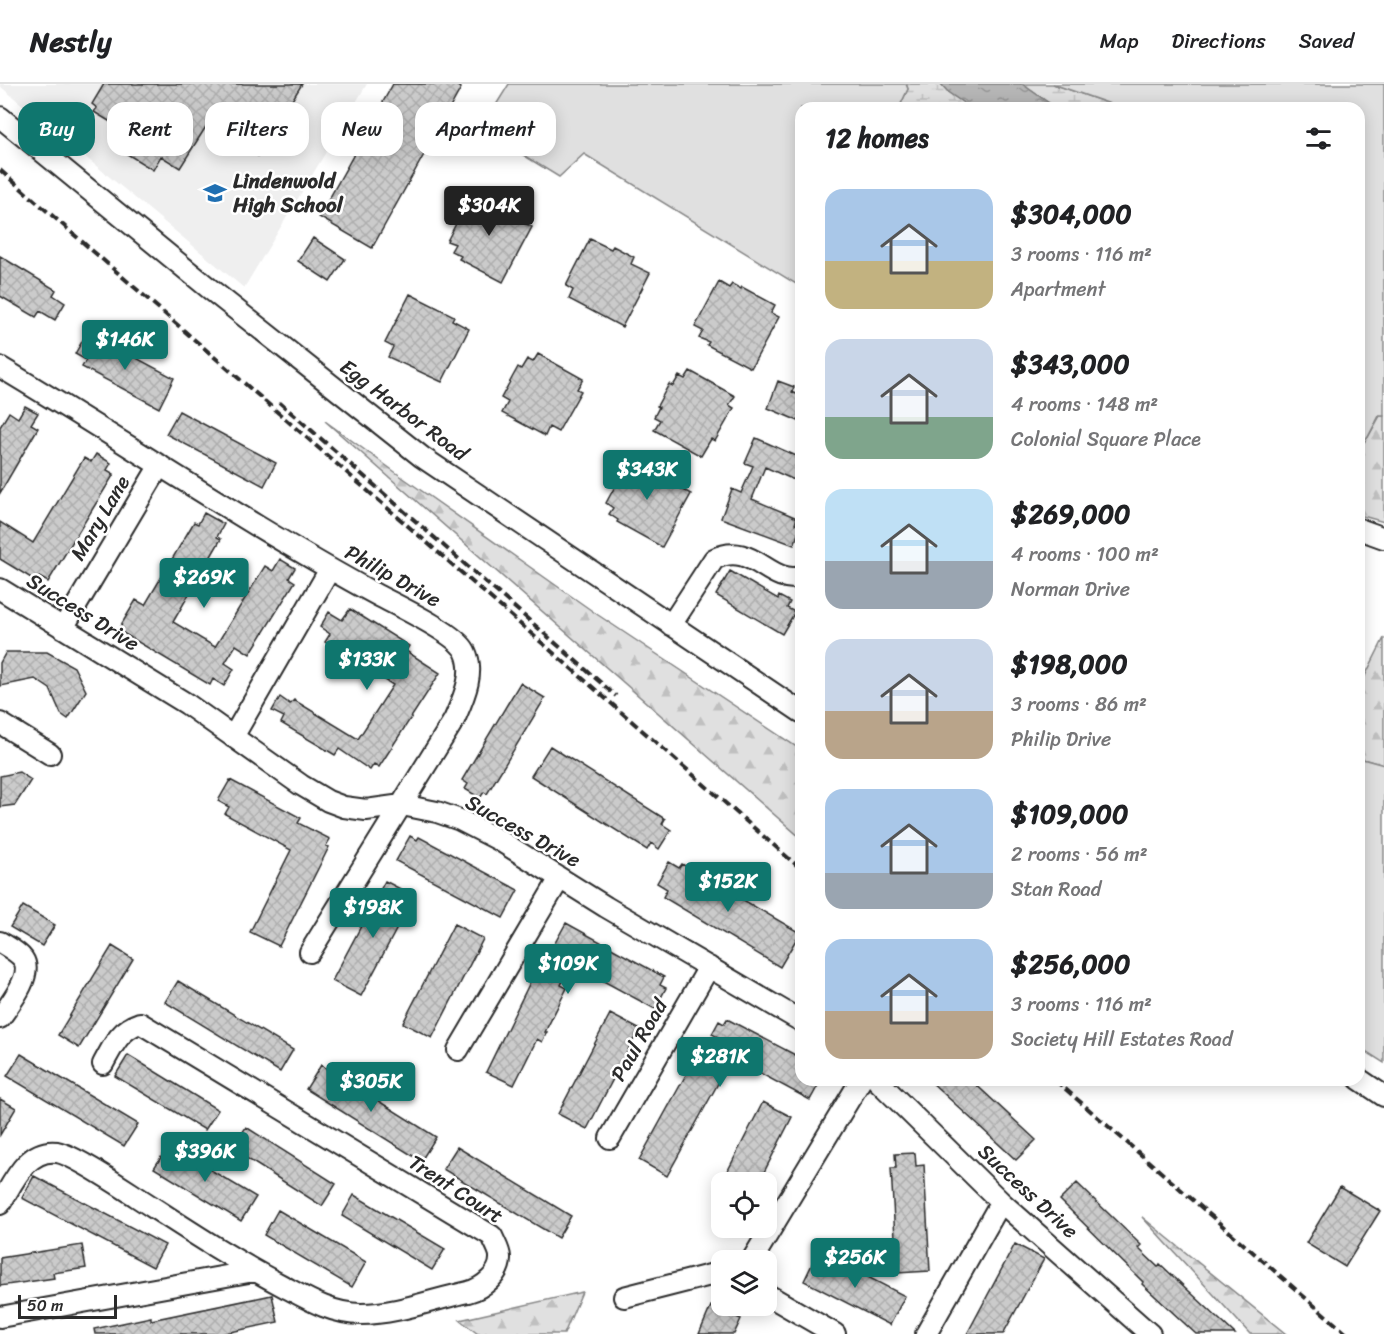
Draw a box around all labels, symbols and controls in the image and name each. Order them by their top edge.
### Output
text: Nestly [30,17,111,66]
text: Map [1100,22,1138,60]
text: Directions [1171,22,1266,60]
text: Saved [1299,22,1354,60]
chip: Buy [18,102,95,156]
chip: Rent [107,102,193,156]
chip: Filters [205,102,309,156]
chip: New [321,102,403,156]
chip: Apartment [415,102,556,156]
text: 12 homes [825,115,929,161]
icon: filters [1302,122,1335,155]
place label: Lindenwold High School [232,162,344,224]
school or university icon: Lindenwold High School [202,180,228,206]
pin: $304K [447,186,531,237]
text: $304K [458,188,520,223]
text: $304,000 [1011,191,1132,237]
icon: home [873,213,945,285]
text: 3 rooms · 116 m² [1011,237,1152,272]
text: Apartment [1011,272,1105,307]
pin: $146K [83,320,167,371]
text: $146K [96,322,154,357]
text: $343,000 [1011,341,1130,387]
street label: Egg Harbor Road [331,349,478,472]
icon: home [873,363,945,435]
text: 4 rooms · 148 m² [1011,387,1158,422]
text: Colonial Square Place [1011,422,1201,457]
pin: $343K [605,450,689,501]
text: $343K [617,452,677,487]
street label: Mary Lane [59,468,141,568]
text: $269,000 [1011,491,1131,537]
icon: home [873,513,945,585]
street label: Philip Drive [338,534,448,618]
text: 4 rooms · 100 m² [1011,537,1159,572]
pin: $269K [162,558,246,609]
text: $269K [174,560,234,595]
street label: Success Drive [19,562,147,662]
text: Norman Drive [1011,572,1130,607]
pin: $133K [325,640,409,691]
text: $198,000 [1011,641,1128,687]
text: $133K [339,642,395,677]
icon: home [873,663,945,735]
text: 3 rooms · 86 m² [1011,687,1147,722]
text: Philip Drive [1011,722,1111,757]
street label: Success Drive [458,783,588,879]
text: $109,000 [1011,791,1128,837]
icon: home [873,813,945,885]
text: 2 rooms · 56 m² [1011,837,1148,872]
pin: $152K [686,862,770,913]
text: $152K [699,864,757,899]
text: Stan Road [1011,872,1101,907]
pin: $198K [331,888,415,939]
text: $198K [344,890,402,925]
text: $256,000 [1011,941,1130,987]
pin: $109K [526,944,610,995]
text: $109K [538,946,598,981]
icon: home [873,963,945,1035]
text: 3 rooms · 116 m² [1011,987,1152,1022]
street label: Paul Road [600,990,679,1089]
text: Society Hill Estates Road [1011,1022,1232,1057]
pin: $281K [678,1037,762,1088]
text: $281K [691,1039,749,1074]
pin: $305K [329,1062,413,1113]
text: $305K [340,1064,402,1099]
pin: $396K [163,1132,247,1183]
text: $396K [175,1134,235,1169]
street label: Success Drive [968,1134,1088,1248]
street label: Trent Court [401,1144,511,1234]
map controls [711,1172,777,1316]
button: locate [711,1172,777,1238]
pin: $256K [813,1238,897,1289]
text: $256K [825,1240,885,1275]
button: layers [711,1250,777,1316]
text: 50 m [27,1291,63,1320]
scale bar [18,1292,117,1320]

